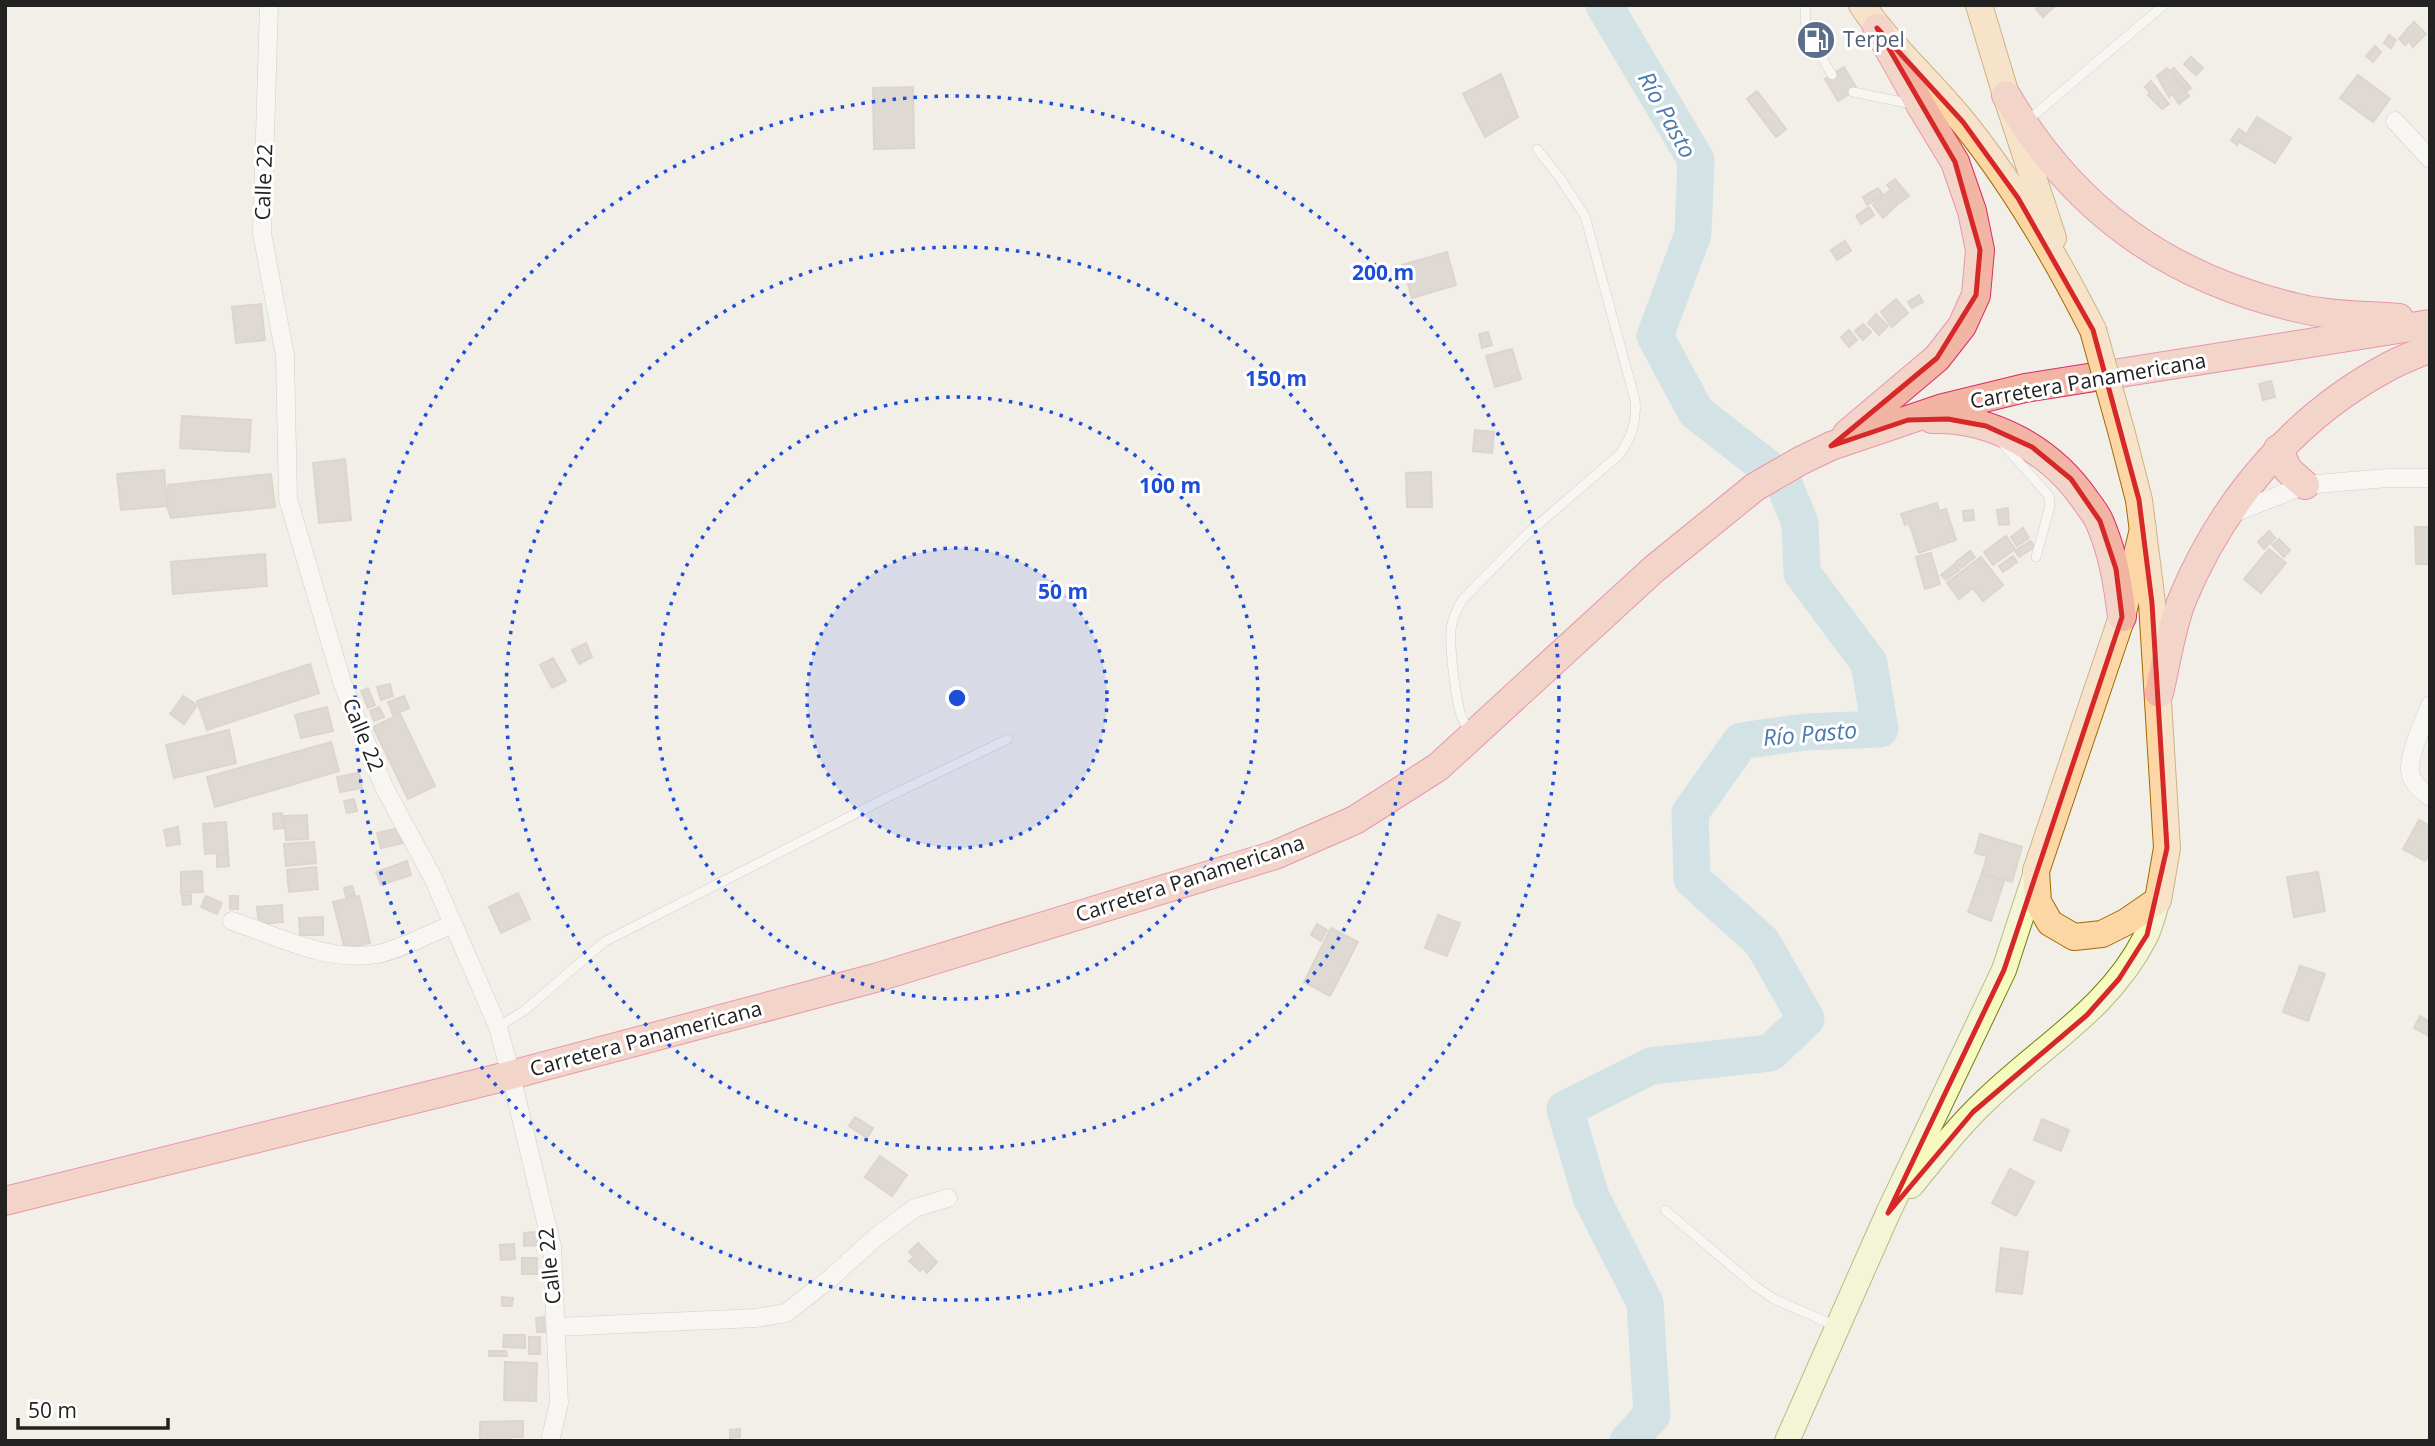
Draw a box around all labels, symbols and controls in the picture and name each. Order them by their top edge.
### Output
fuel station icon: Terpel [1795,19,1837,61]
place label: Terpel [1843,25,1905,53]
water label: Río Pasto [1631,65,1705,164]
street label: Calle 22 [248,143,278,221]
text: 200 m [1352,258,1414,286]
street label: Carretera Panamericana [1968,345,2208,415]
text: 150 m [1245,364,1307,392]
text: 100 m [1139,471,1201,499]
text: 50 m [1038,577,1088,605]
centre of rings [945,686,969,710]
street label: Calle 22 [337,694,391,775]
water label: Río Pasto [1762,713,1858,753]
street label: Carretera Panamericana [1072,828,1308,928]
street label: Carretera Panamericana [527,994,765,1082]
street label: Calle 22 [531,1226,567,1306]
scale bar [18,1386,168,1430]
text: 50 m [28,1396,77,1424]

